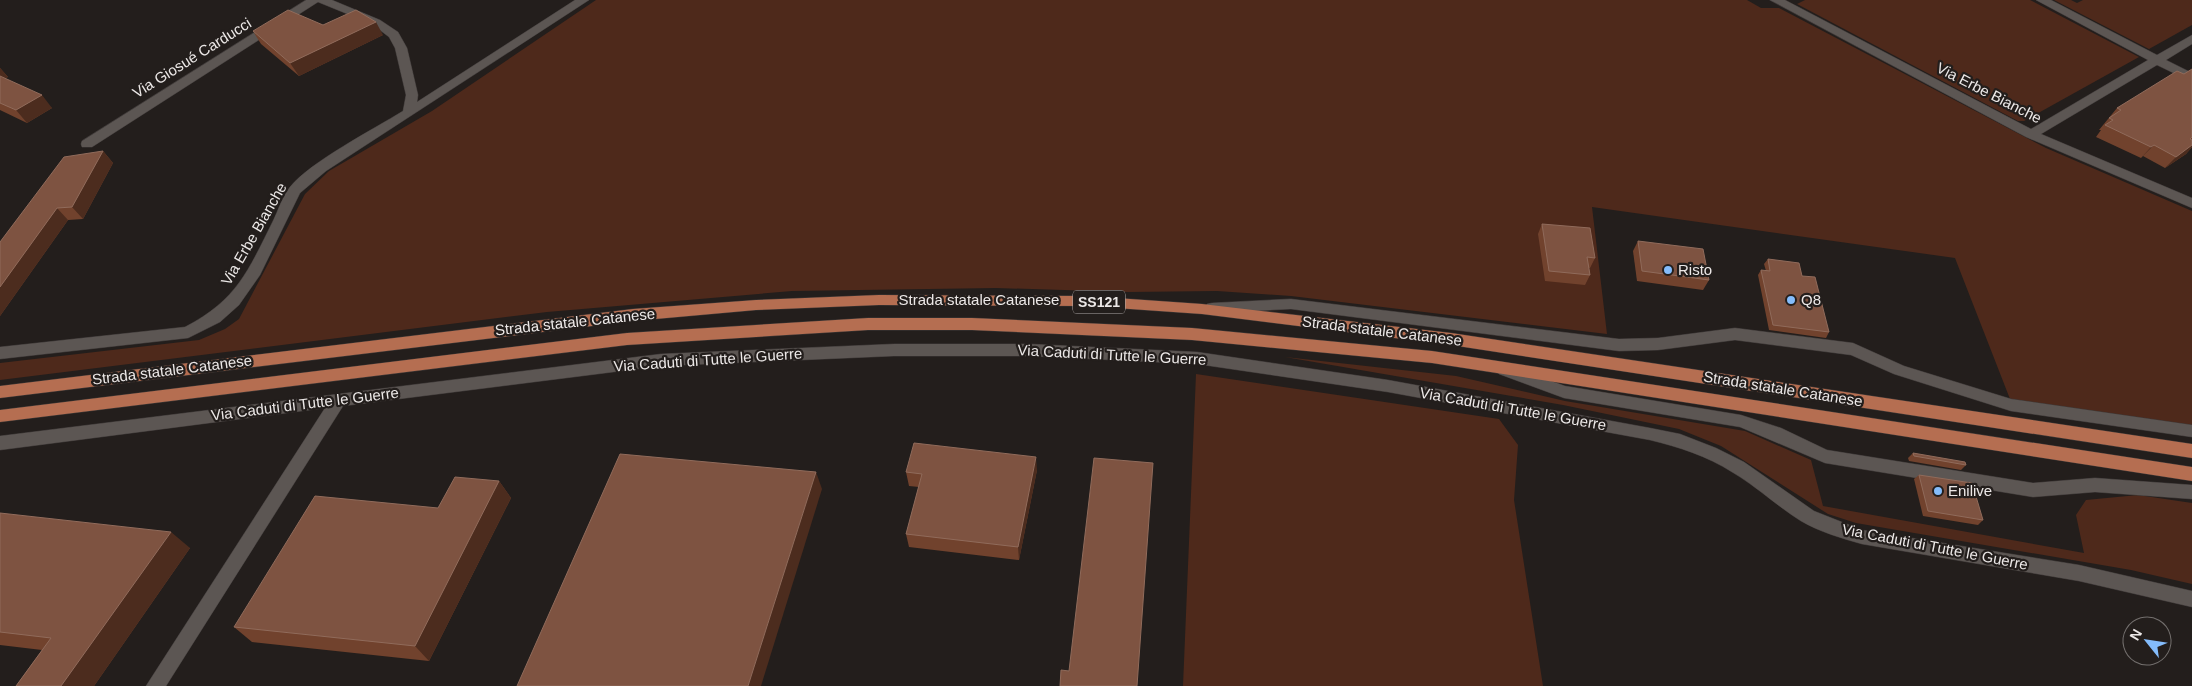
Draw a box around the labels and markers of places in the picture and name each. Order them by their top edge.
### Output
place label: Risto [1678,261,1712,278]
marker: Risto [1662,264,1674,276]
place label: Q8 [1801,291,1821,308]
marker: Q8 [1785,294,1797,306]
place label: Enilive [1948,482,1992,499]
marker: Enilive [1932,485,1944,497]

